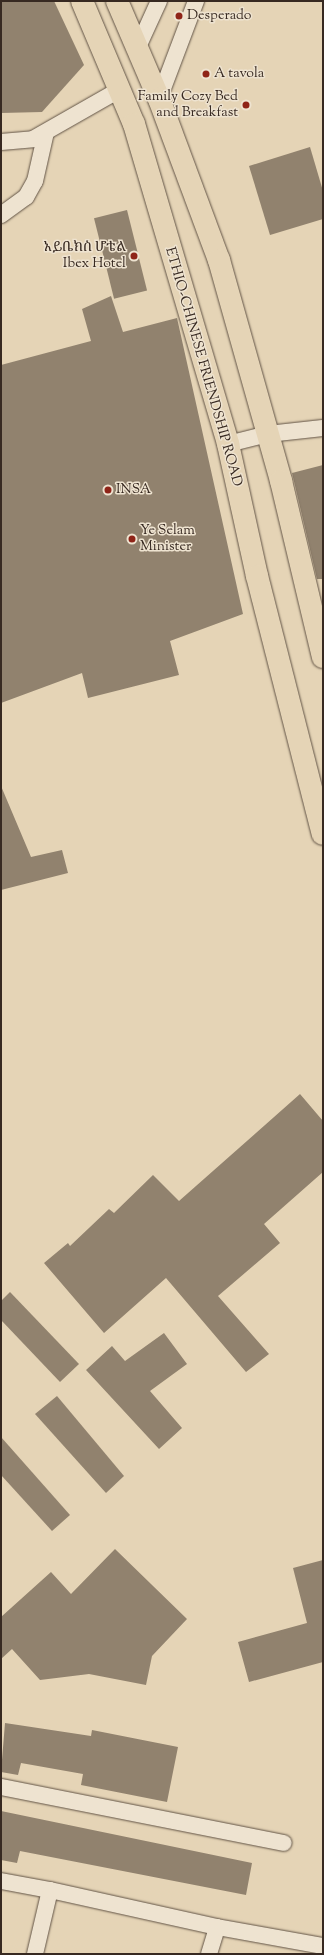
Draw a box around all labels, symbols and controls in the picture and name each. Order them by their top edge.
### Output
place label: Desperado [187,8,251,24]
marker: Desperado [174,11,184,21]
place label: A tavola [214,66,264,82]
marker: A tavola [201,69,211,79]
place label: Family Cozy Bed and Breakfast [138,89,238,122]
marker: Family Cozy Bed and Breakfast [241,100,251,110]
place label: አይቤክስ ሆቴል Ibex Hotel [44,240,126,272]
street label: ETHIO-CHINESE FRIENDSHIP ROAD [161,245,245,489]
marker: አይቤክስ ሆቴል Ibex Hotel [129,251,139,261]
place label: INSA [116,482,151,498]
marker: INSA [103,485,113,495]
place label: Ye Selam Minister [140,523,195,556]
marker: Ye Selam Minister [127,534,137,544]

